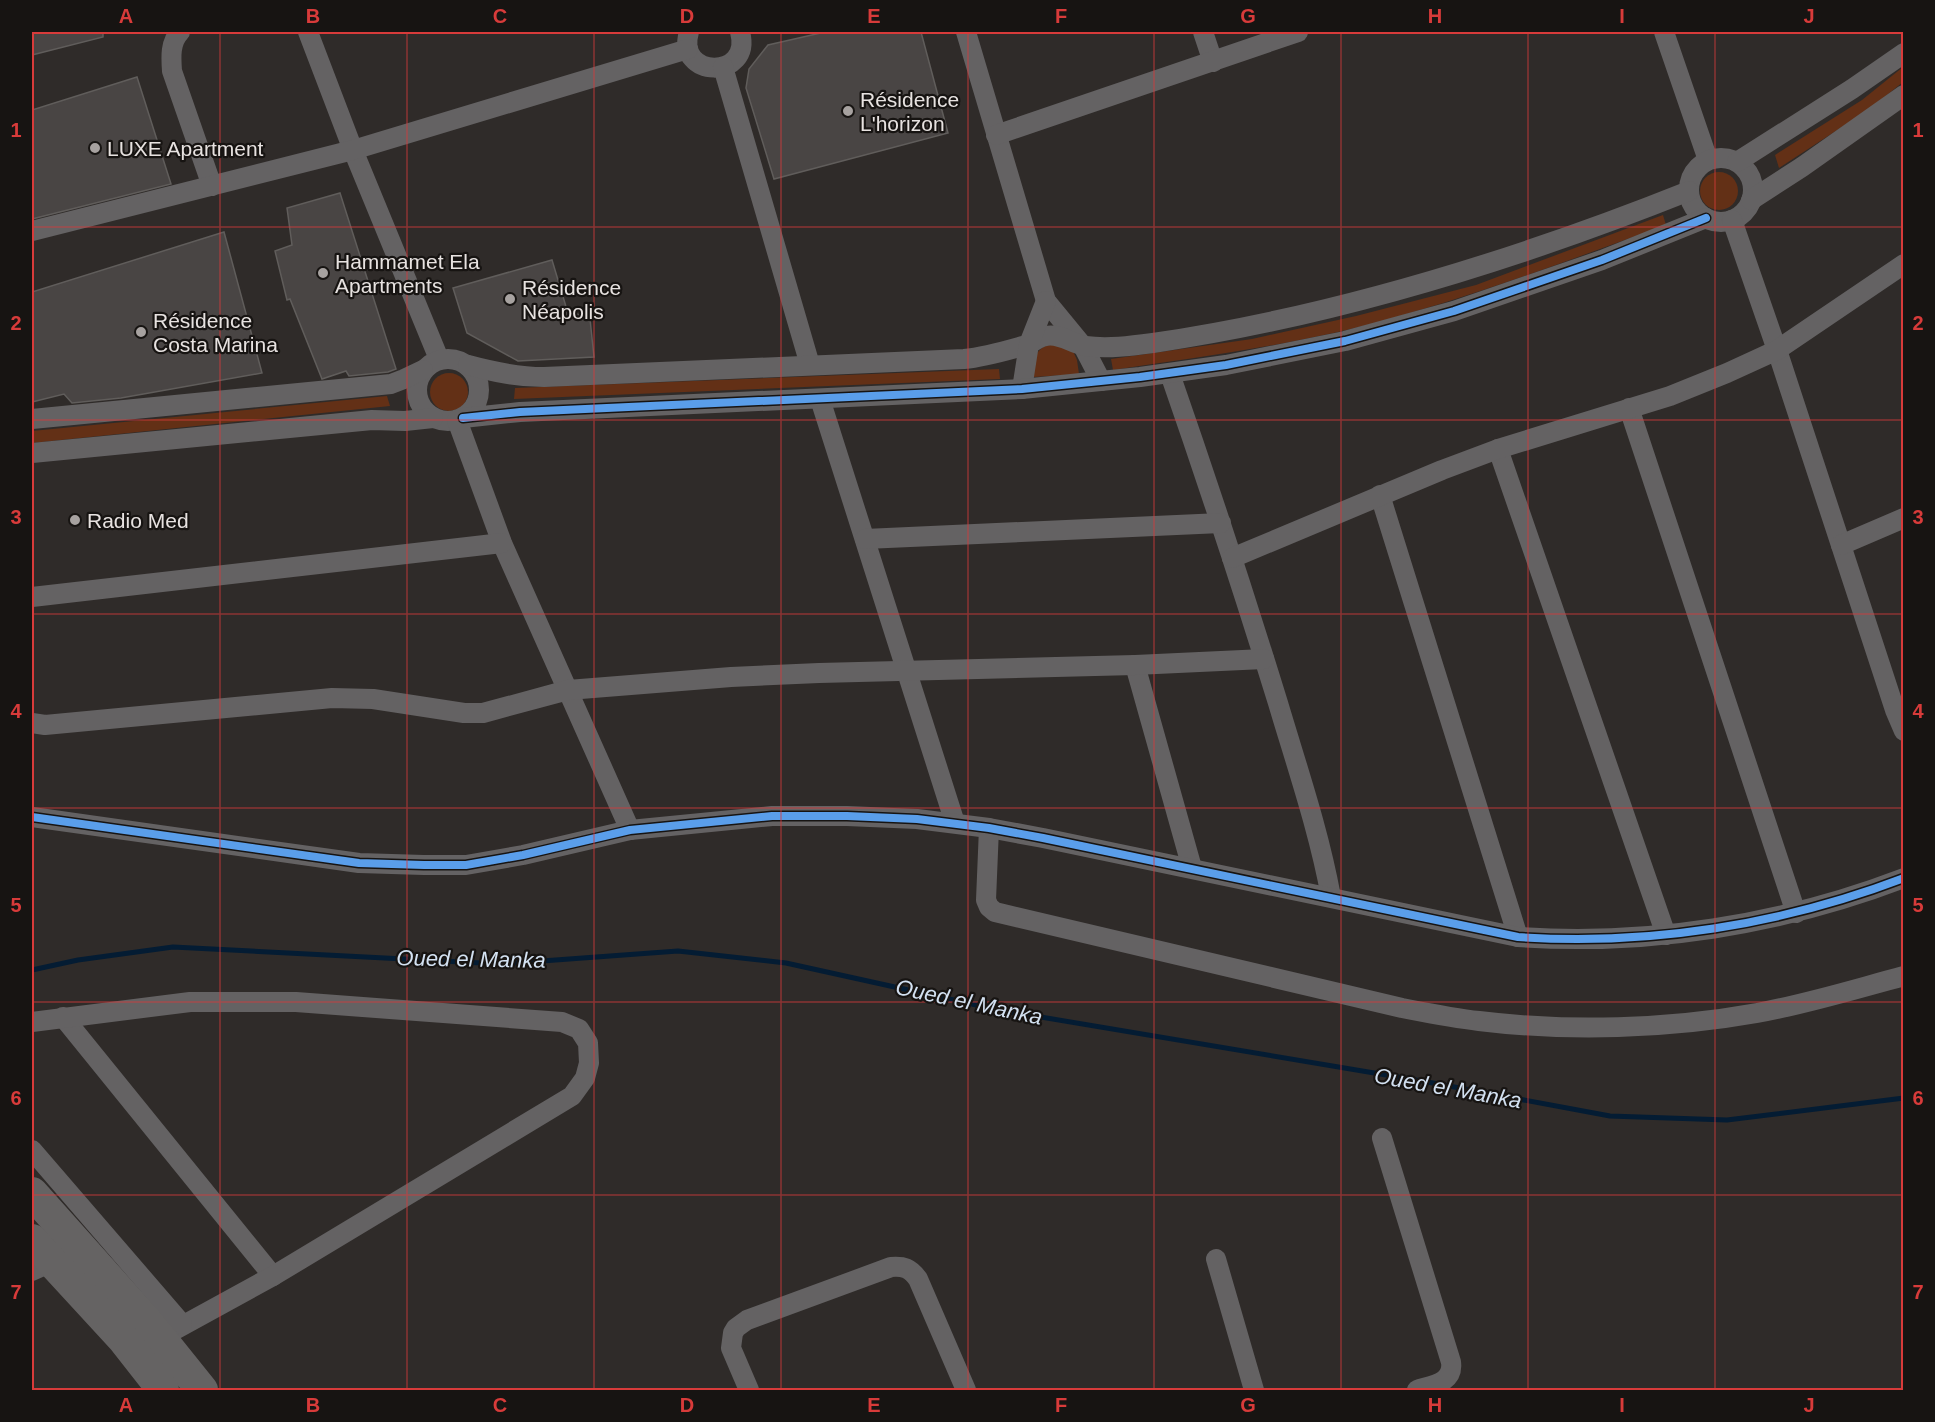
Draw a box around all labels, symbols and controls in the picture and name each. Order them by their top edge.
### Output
text: A [119,5,133,27]
text: B [306,5,320,27]
text: C [493,5,507,27]
text: D [680,5,694,27]
text: E [867,5,881,27]
text: F [1055,5,1067,27]
text: G [1240,5,1256,27]
text: H [1428,5,1442,27]
text: I [1619,5,1625,27]
text: J [1803,5,1815,27]
place label: Résidence L'horizon [860,88,959,135]
marker: Résidence L'horizon [841,104,855,118]
text: 1 [10,119,22,141]
text: 1 [1912,119,1924,141]
place label: LUXE Apartment [107,137,264,160]
marker: LUXE Apartment [88,141,102,155]
place label: Hammamet Ela Apartments [335,250,480,297]
marker: Hammamet Ela Apartments [316,266,330,280]
place label: Résidence Néapolis [522,276,621,323]
marker: Résidence Néapolis [503,292,517,306]
place label: Résidence Costa Marina [153,309,278,356]
text: 2 [10,312,22,334]
text: 2 [1912,312,1924,334]
marker: Résidence Costa Marina [134,325,148,339]
text: 3 [10,506,22,528]
text: 3 [1912,506,1924,528]
place label: Radio Med [87,509,189,532]
marker: Radio Med [68,513,82,527]
text: 4 [10,700,22,722]
text: 4 [1912,700,1924,722]
text: 5 [10,894,22,916]
text: 5 [1912,894,1924,916]
water label: Oued el Manka [396,945,546,973]
water label: Oued el Manka [893,974,1045,1030]
water label: Oued el Manka [1372,1063,1524,1113]
text: 6 [10,1087,22,1109]
text: 6 [1912,1087,1924,1109]
text: 7 [10,1281,22,1303]
text: 7 [1912,1281,1924,1303]
text: A [119,1394,133,1416]
text: B [306,1394,320,1416]
text: C [493,1394,507,1416]
text: D [680,1394,694,1416]
text: E [867,1394,881,1416]
text: F [1055,1394,1067,1416]
text: G [1240,1394,1256,1416]
text: H [1428,1394,1442,1416]
text: I [1619,1394,1625,1416]
text: J [1803,1394,1815,1416]

